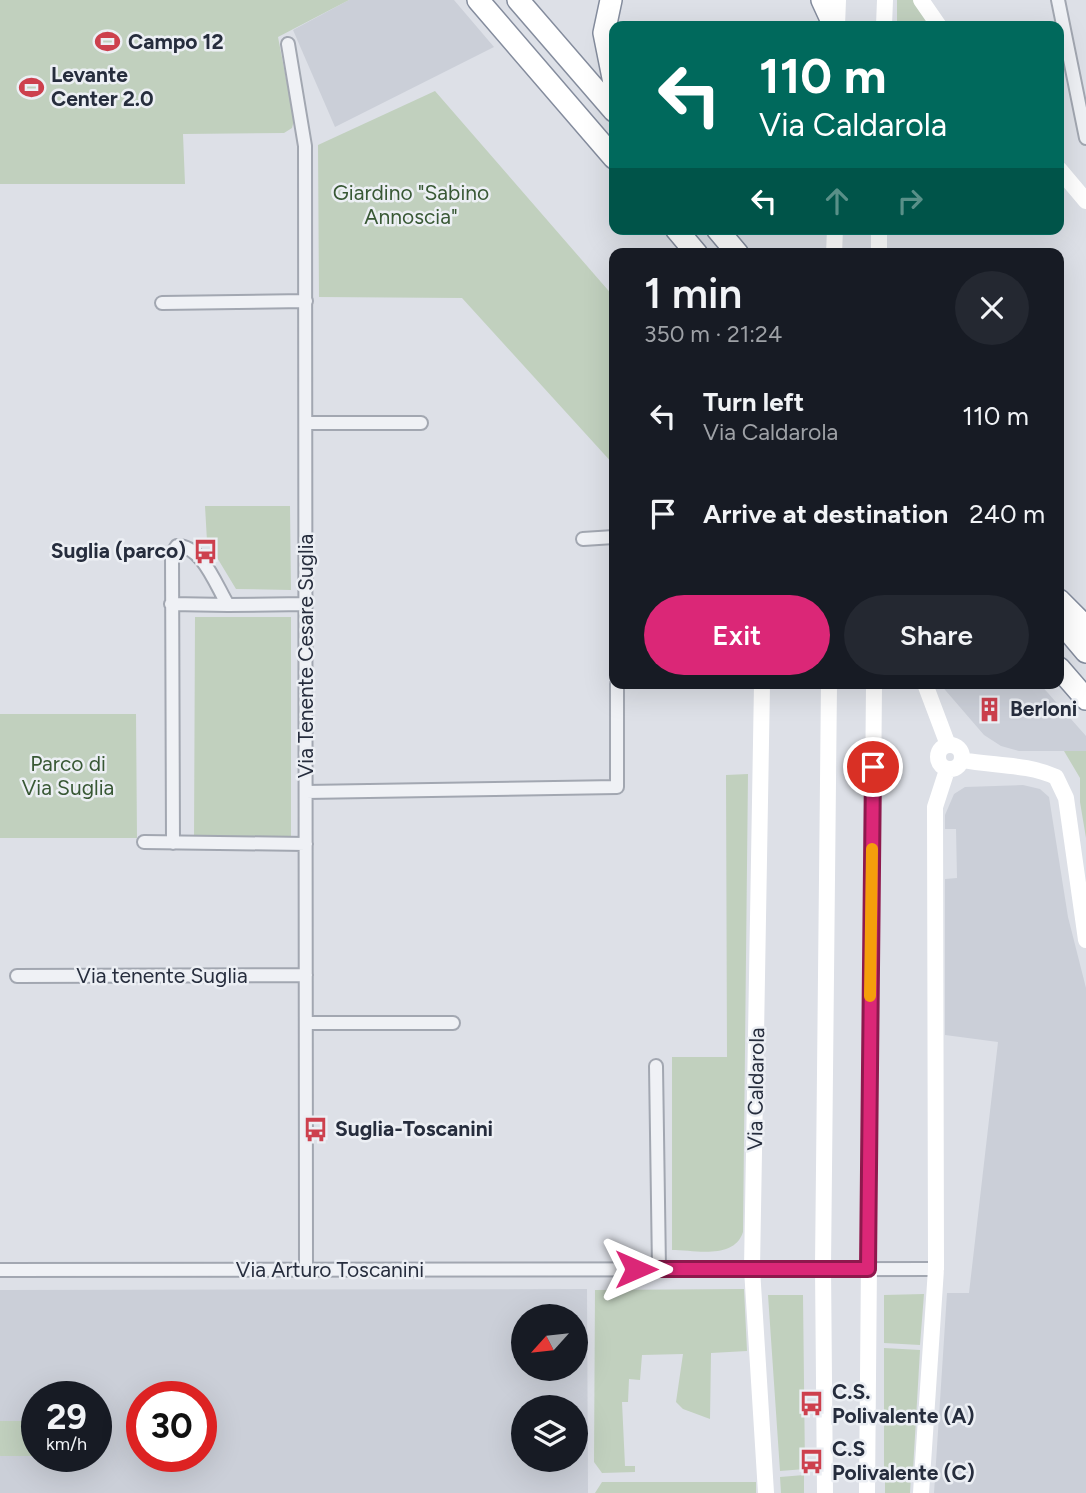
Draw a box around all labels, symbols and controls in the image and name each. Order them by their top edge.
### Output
sports icon: Campo 12 [94,28,122,56]
place label: Campo 12 [128,29,224,54]
text: 110 m [759,46,887,105]
icon: left [644,49,735,140]
place label: Levante Center 2.0 [51,62,154,111]
sports icon: Levante Center 2.0 [17,73,45,101]
text: Via Caldarola [759,106,947,144]
park label: Giardino "Sabino Annoscia" [333,180,489,229]
icon: left [745,182,783,220]
icon: ahead [818,182,856,220]
icon: right [891,182,929,220]
text: 1 min [644,268,742,319]
button: close [955,271,1029,345]
text: 350 m · 21:24 [644,320,782,348]
text: Turn left [703,386,804,418]
icon: left [644,397,682,435]
text: 110 m [962,400,1029,432]
text: Via Caldarola [703,418,838,446]
icon: arrive [644,495,682,533]
text: Arrive at destination [703,498,948,530]
text: 240 m [969,498,1045,530]
street label: Via Tenente Cesare Suglia [293,534,318,778]
bus stop icon: Suglia (parco) [192,537,220,565]
place label: Suglia (parco) [51,538,186,563]
button: Exit [644,595,830,675]
button: Share [844,595,1029,675]
building icon: Berloni [976,695,1004,723]
place label: Berloni [1010,696,1077,721]
pin [843,737,903,797]
icon: arrive [854,748,892,786]
park label: Parco di Via Suglia [22,751,114,800]
street label: Via tenente Suglia [76,963,248,988]
street label: Via Caldarola [742,1027,769,1151]
bus stop icon: Suglia-Toscanini [301,1115,329,1143]
place label: Suglia-Toscanini [335,1116,493,1141]
position arrow [599,1232,673,1306]
street label: Via Arturo Toscanini [236,1257,424,1282]
north arrow [511,1304,588,1381]
map controls [511,1304,588,1472]
place label: C.S. Polivalente (A) [832,1379,975,1428]
speed limit sign: 30 [126,1381,217,1472]
bus stop icon: C.S. Polivalente (A) [798,1390,826,1418]
button: layers [511,1395,588,1472]
text: 29 [46,1396,87,1438]
text: km/h [46,1433,87,1455]
place label: C.S Polivalente (C) [832,1436,975,1485]
bus stop icon: C.S Polivalente (C) [798,1447,826,1475]

